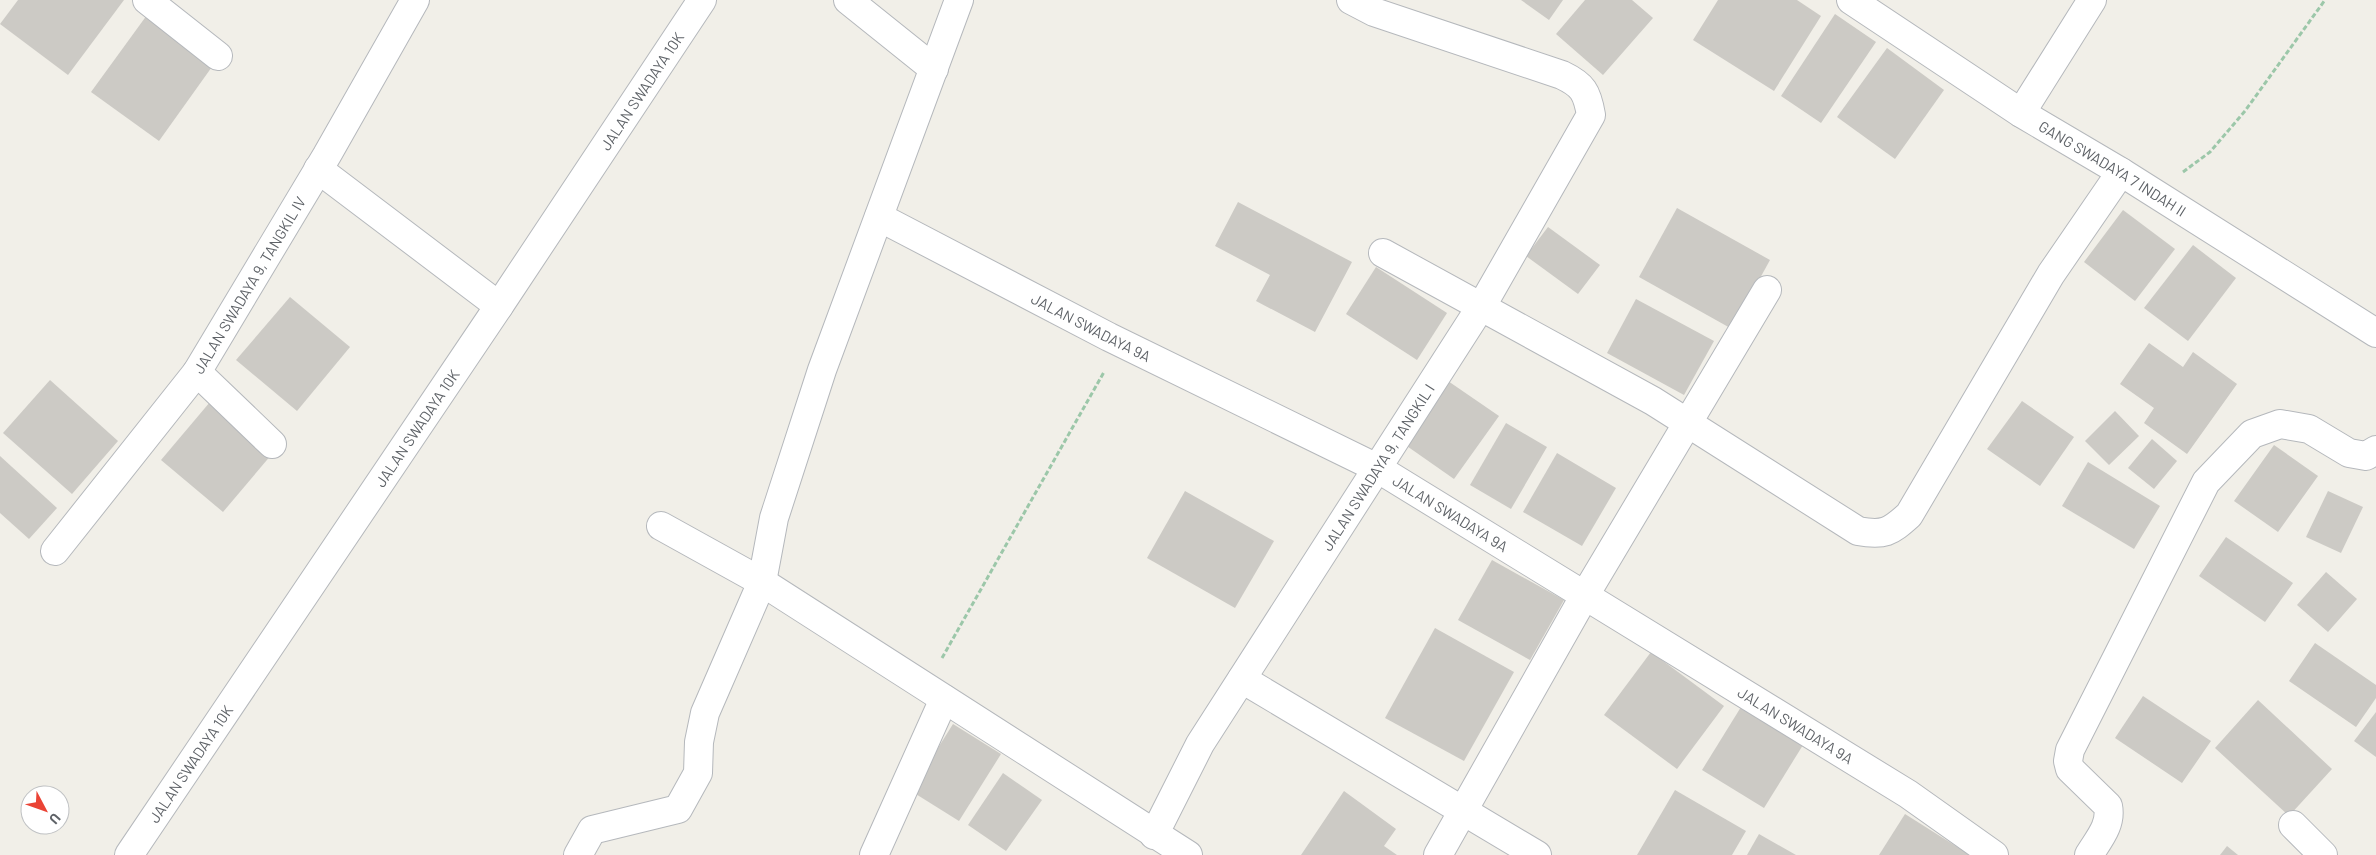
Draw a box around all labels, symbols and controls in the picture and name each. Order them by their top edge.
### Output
street label: JALAN SWADAYA 10K [596,29,687,153]
street label: GANG SWADAYA 7 INDAH II [2036,117,2190,220]
street label: JALAN SWADAYA 9, TANGKIL IV [189,193,309,377]
street label: JALAN SWADAYA 9A [1028,289,1154,365]
street label: JALAN SWADAYA 10K [371,366,463,490]
street label: JALAN SWADAYA 9, TANGKIL I [1318,380,1438,554]
street label: JALAN SWADAYA 9A [1390,471,1511,555]
street label: JALAN SWADAYA 9A [1735,683,1857,767]
street label: JALAN SWADAYA 10K [144,702,236,826]
north arrow [20,785,70,835]
text: U [46,810,64,828]

